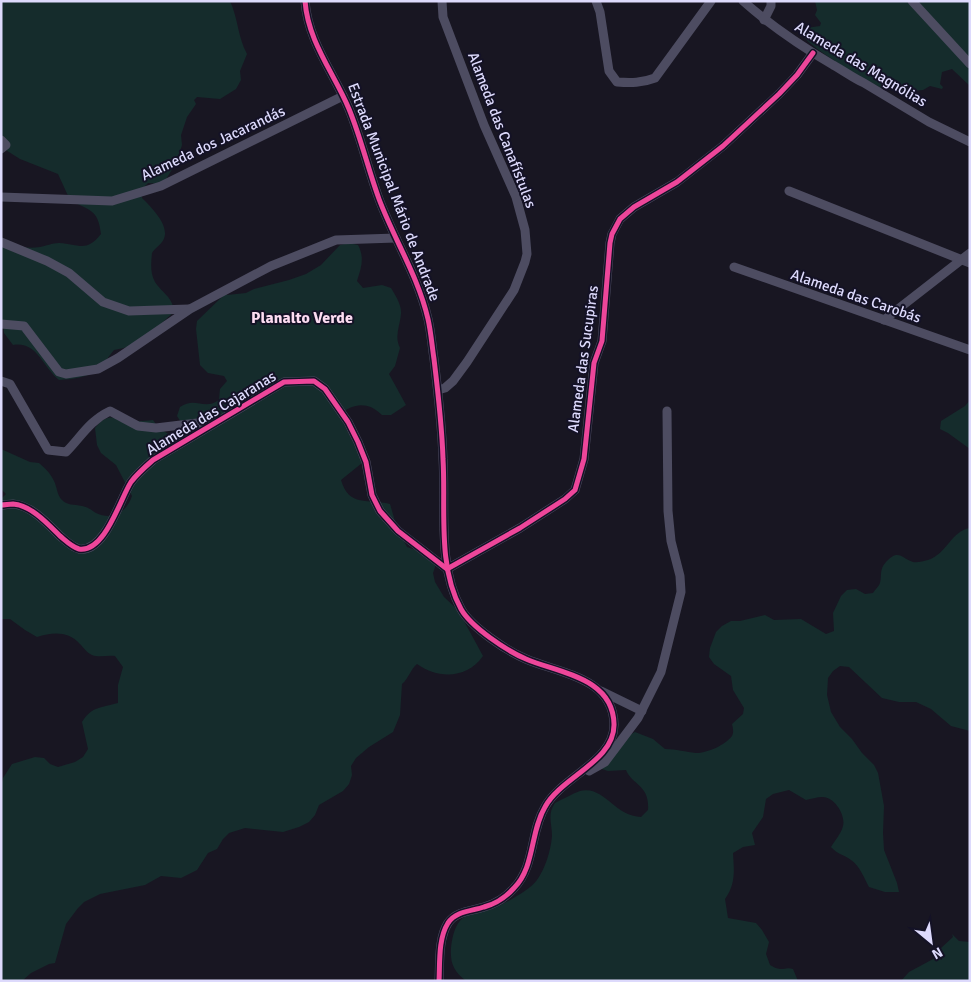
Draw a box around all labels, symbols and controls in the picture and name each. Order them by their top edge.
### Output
street label: Alameda das Magnólias [792,17,931,111]
street label: Alameda das Canafístulas [464,50,540,211]
street label: Estrada Municipal Mário de Andrade [344,80,444,304]
street label: Alameda dos Jacarandás [138,102,288,184]
street label: Alameda das Carobás [789,265,924,327]
street label: Alameda das Sucupiras [564,284,602,434]
district label: Planalto Verde [251,308,353,328]
street label: Alameda das Cajaranas [143,367,280,459]
north arrow [906,917,956,967]
text: N [929,943,945,963]

